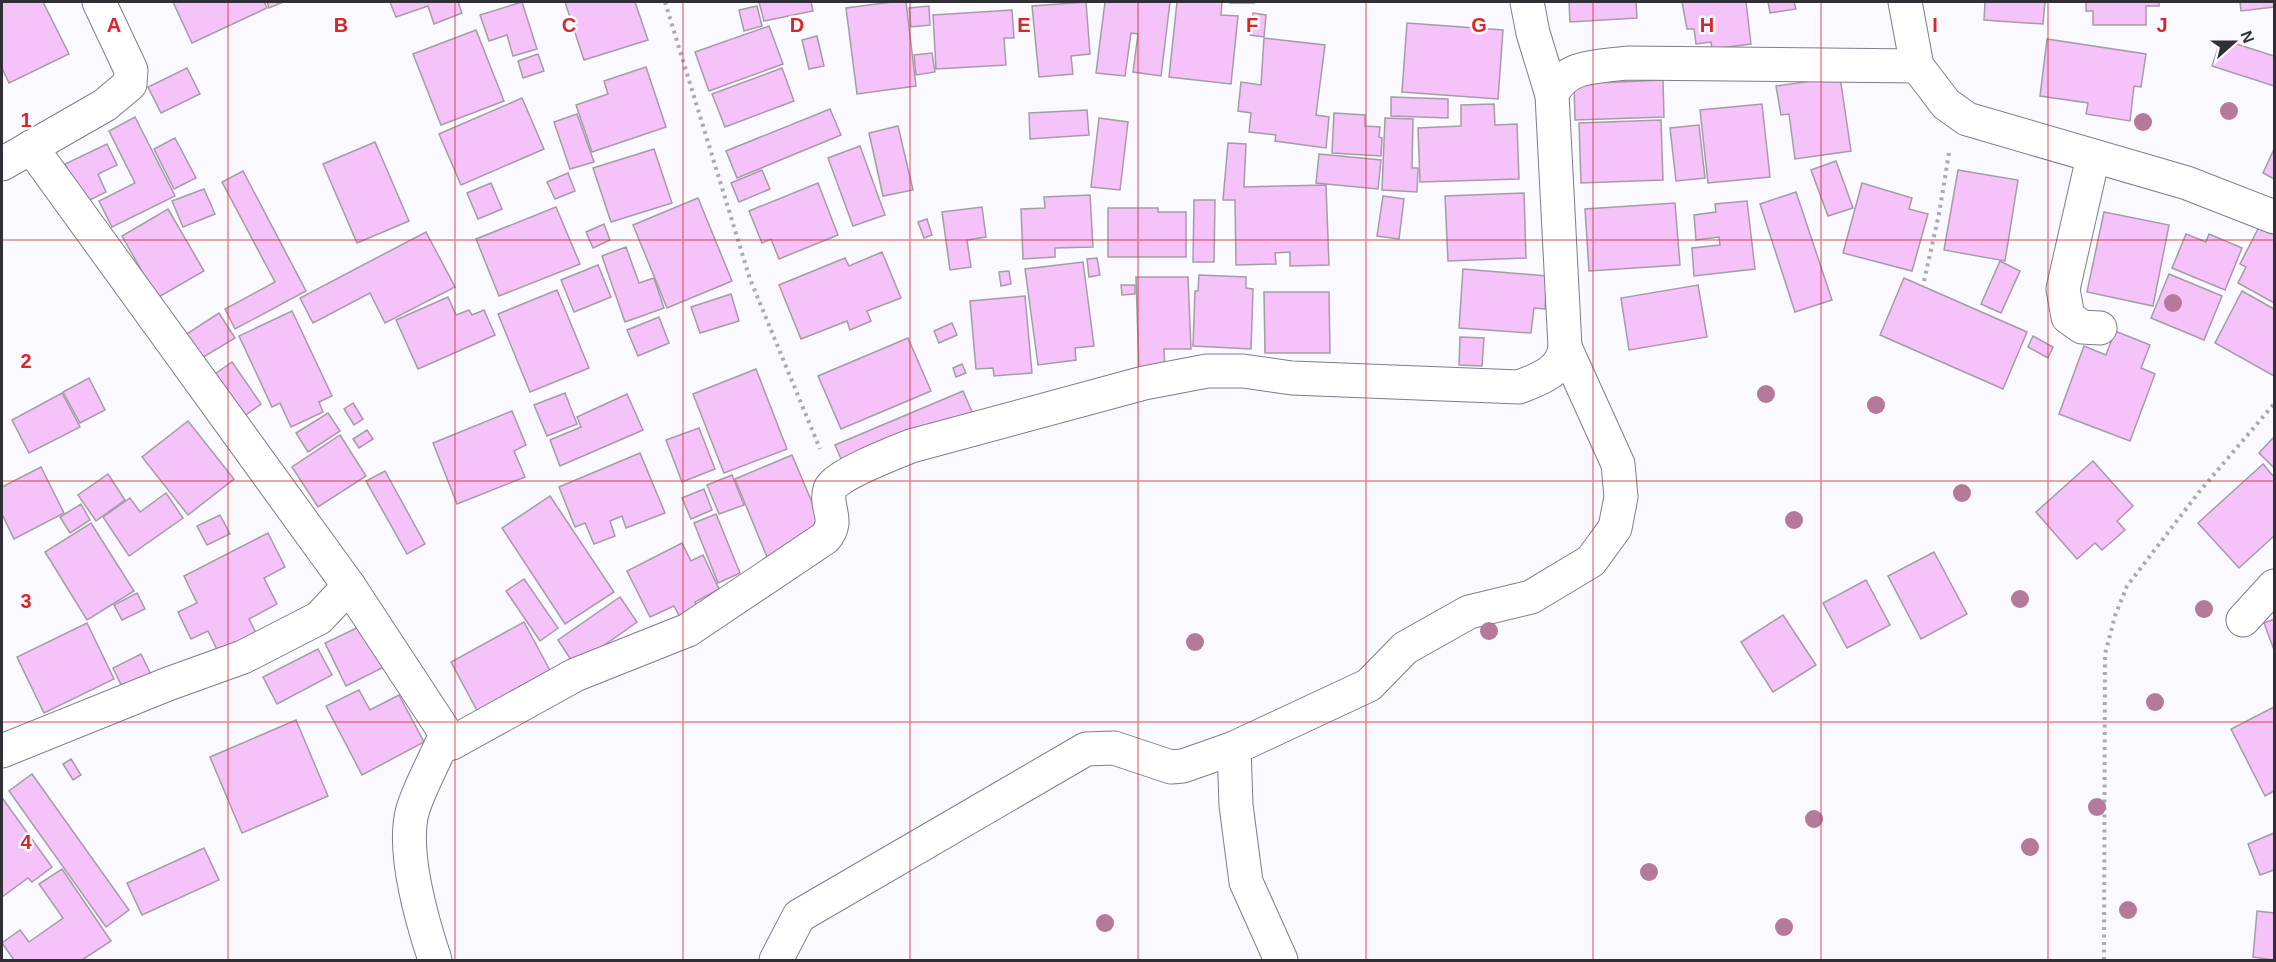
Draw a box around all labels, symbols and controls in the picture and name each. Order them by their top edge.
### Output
north arrow [2204,12,2264,72]
text: A [107,14,121,36]
text: B [334,14,348,36]
text: C [562,14,576,36]
text: D [790,14,804,36]
text: E [1017,14,1031,36]
text: F [1246,14,1258,36]
text: G [1471,14,1487,36]
text: H [1700,14,1714,36]
text: I [1932,14,1938,36]
text: J [2156,14,2168,36]
text: N [2238,28,2258,45]
text: 1 [20,109,32,131]
text: 2 [20,350,32,372]
text: 3 [20,590,32,612]
text: 4 [20,831,32,853]

